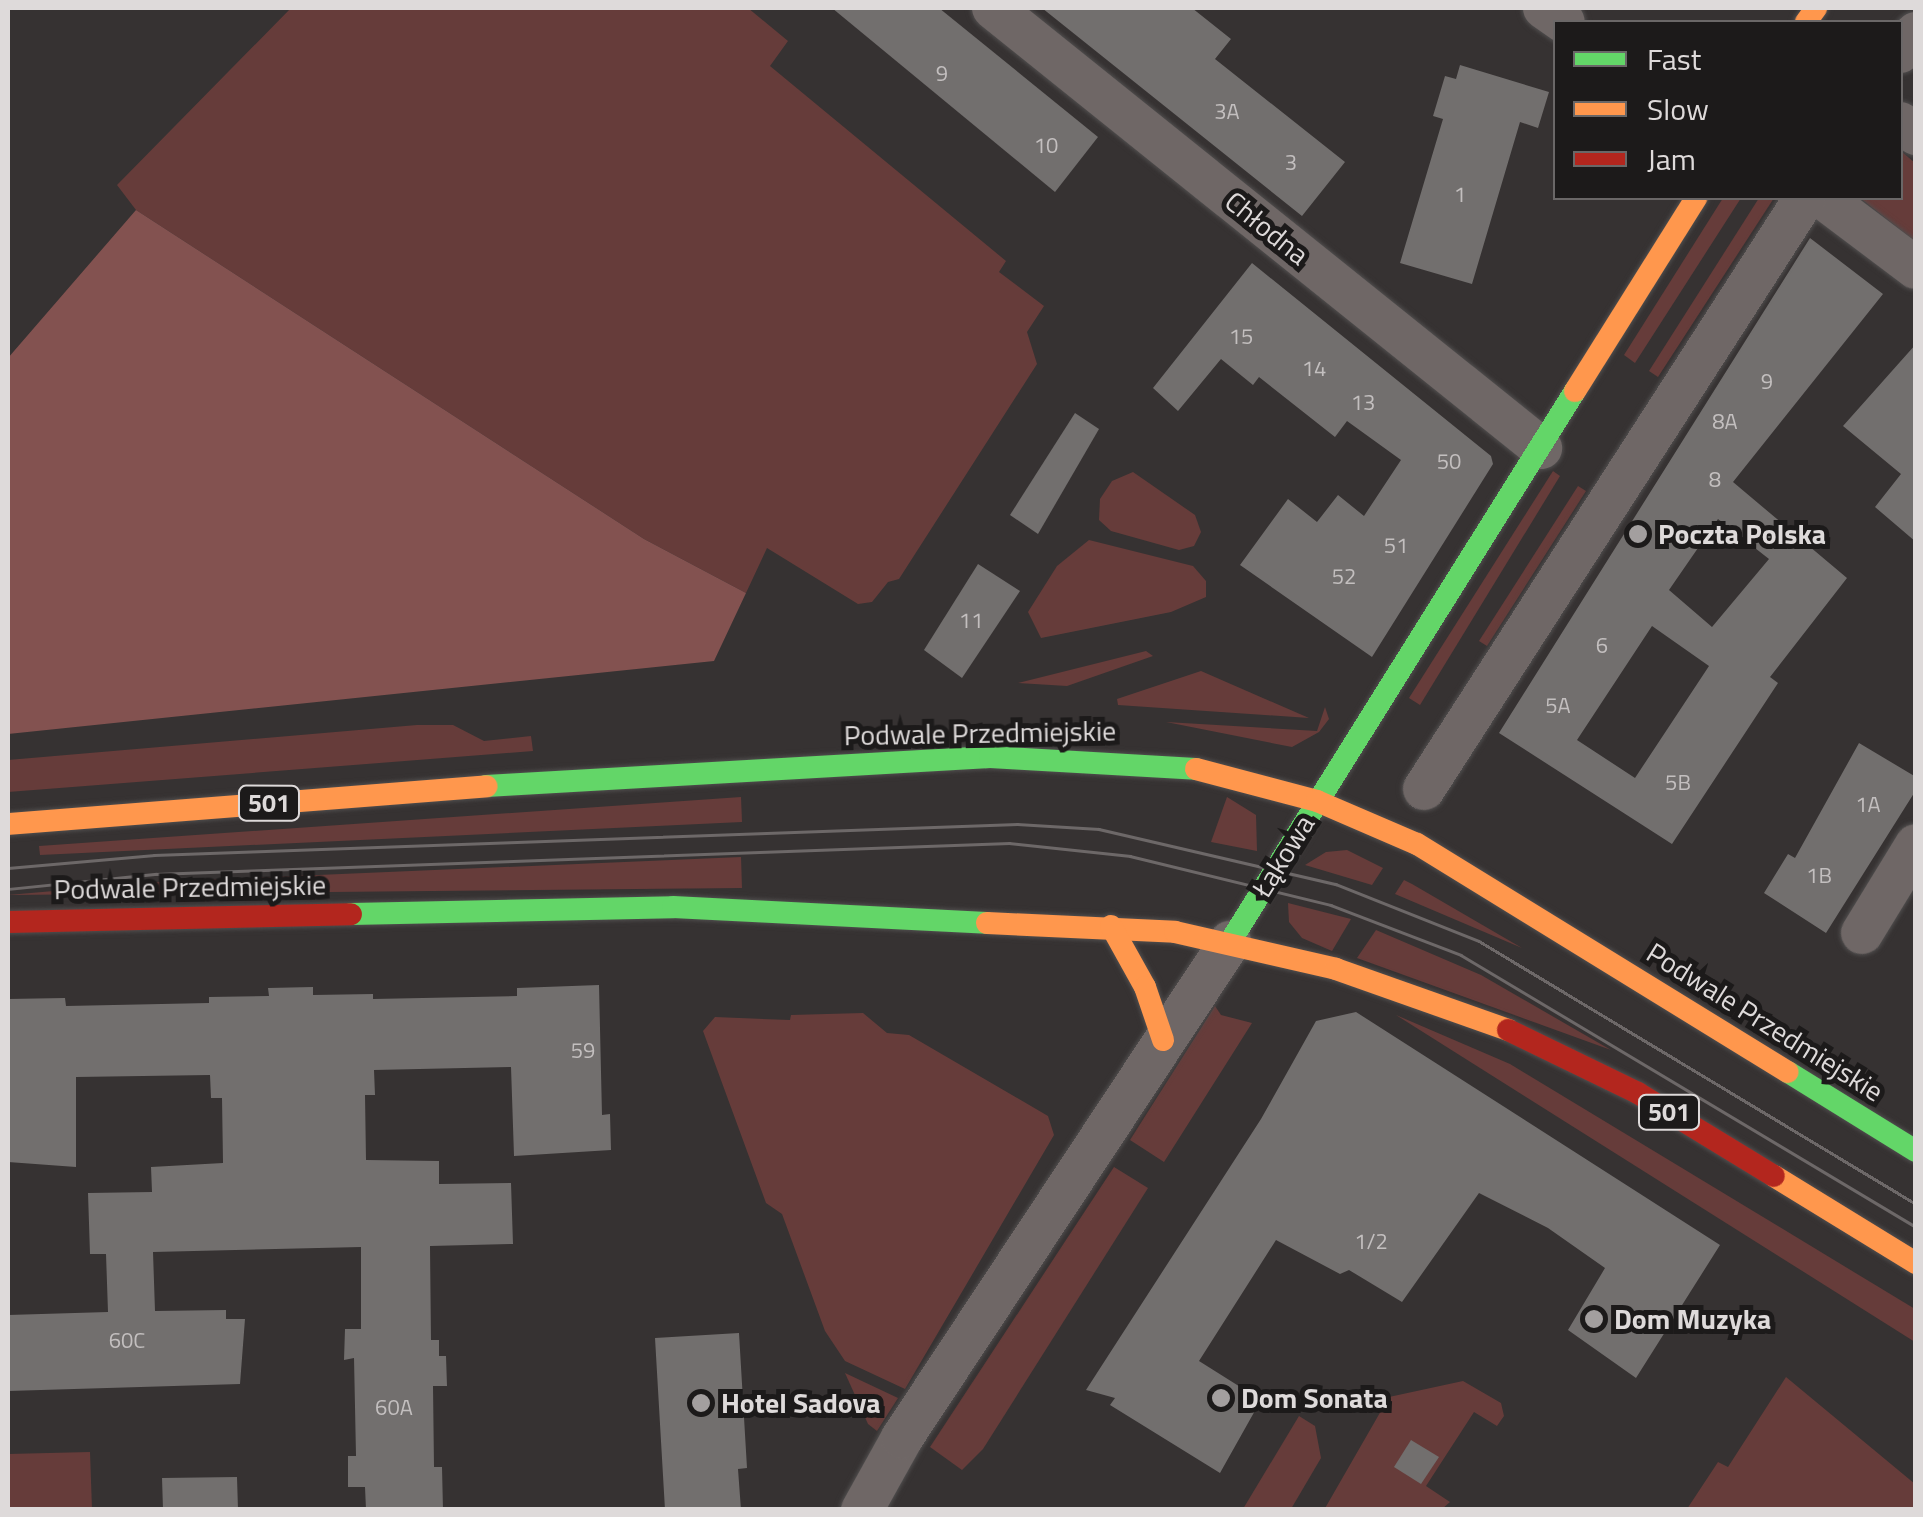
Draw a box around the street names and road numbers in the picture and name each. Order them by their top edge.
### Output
street label: Chłodna [1218,184,1316,272]
street label: Podwale Przedmiejskie [843,714,1117,752]
road number: 501 [236,783,302,823]
street label: Łąkowa [1245,809,1321,903]
street label: Podwale Przedmiejskie [53,868,327,906]
street label: Podwale Przedmiejskie [1641,936,1889,1108]
road number: 501 [1636,1092,1702,1132]

